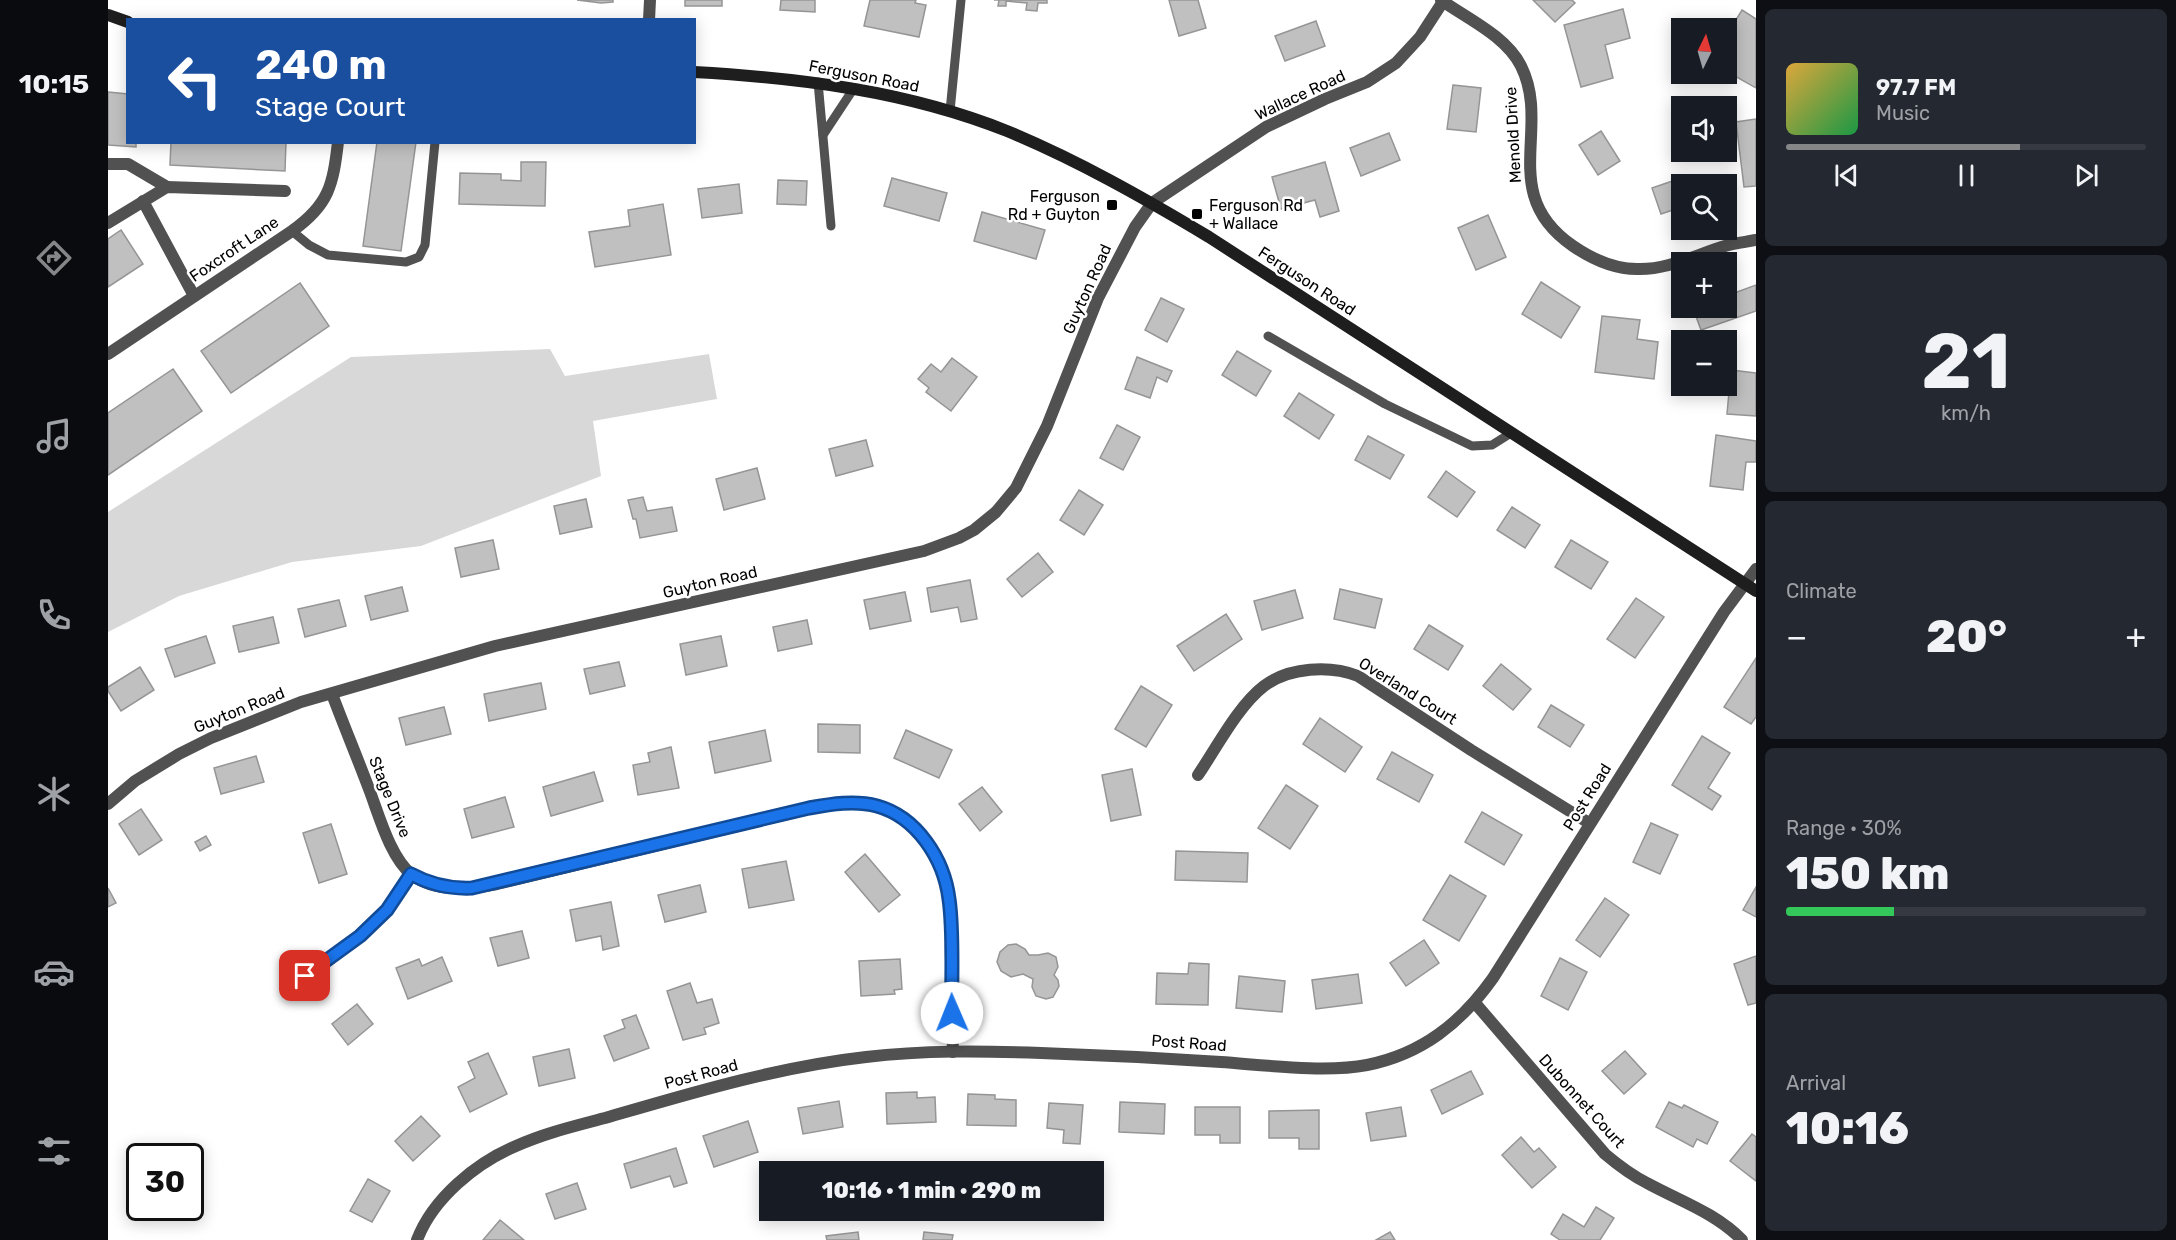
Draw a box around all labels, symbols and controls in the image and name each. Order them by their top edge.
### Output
north arrow [1671,18,1737,84]
map controls [1671,18,1737,396]
text: 240 m [255,40,387,90]
icon: left [156,42,234,120]
street label: Ferguson Road [807,56,921,96]
street label: Wallace Road [1252,66,1348,124]
text: 10:15 [19,68,89,100]
text: 97.7 FM [1876,74,1956,101]
street label: Menold Drive [1501,86,1525,184]
text: Stage Court [255,91,406,123]
button: sound [1671,96,1737,162]
text: Music [1876,101,1930,125]
icon: previous [1830,159,1863,192]
icon: pause [1950,159,1983,192]
icon: next [2070,159,2103,192]
button: search [1671,174,1737,240]
place label: Ferguson Rd + Guyton [1008,187,1100,224]
place label: Ferguson Rd + Wallace [1209,196,1303,233]
marker: Ferguson Rd + Guyton [1105,198,1119,212]
marker: Ferguson Rd + Wallace [1190,207,1204,221]
street label: Foxcroft Lane [186,212,282,286]
icon: directions [33,237,75,279]
street label: Guyton Road [1059,241,1115,337]
street label: Ferguson Road [1255,243,1359,319]
button: + [1671,252,1737,318]
text: 21 [1921,315,2011,408]
button: − [1671,330,1737,396]
text: km/h [1941,401,1991,425]
icon: music [33,415,75,457]
street label: Guyton Road [661,562,759,602]
text: Climate [1786,579,1857,603]
icon: phone [33,594,75,636]
text: 20° [1926,610,2007,663]
text: − [1786,617,1807,656]
text: + [2125,617,2146,656]
street label: Overland Court [1355,653,1461,729]
street label: Guyton Road [191,683,287,737]
street label: Stage Drive [365,754,415,840]
street label: Post Road [1559,760,1615,834]
icon: climate [33,773,75,815]
text: Range · 30% [1786,816,1902,840]
text: 150 km [1786,847,1950,900]
pin [279,950,330,1001]
icon: car [33,951,75,993]
icon: arrive [288,959,321,992]
position arrow [920,981,984,1045]
street label: Post Road [1151,1031,1227,1055]
street label: Dubonnet Court [1535,1050,1629,1152]
street label: Post Road [662,1055,740,1093]
text: Arrival [1786,1071,1846,1095]
text: 10:16 [1786,1102,1909,1155]
icon: filters [33,1130,75,1172]
speed limit sign: 30 [126,1143,204,1221]
text: 10:16 · 1 min · 290 m [822,1177,1041,1204]

